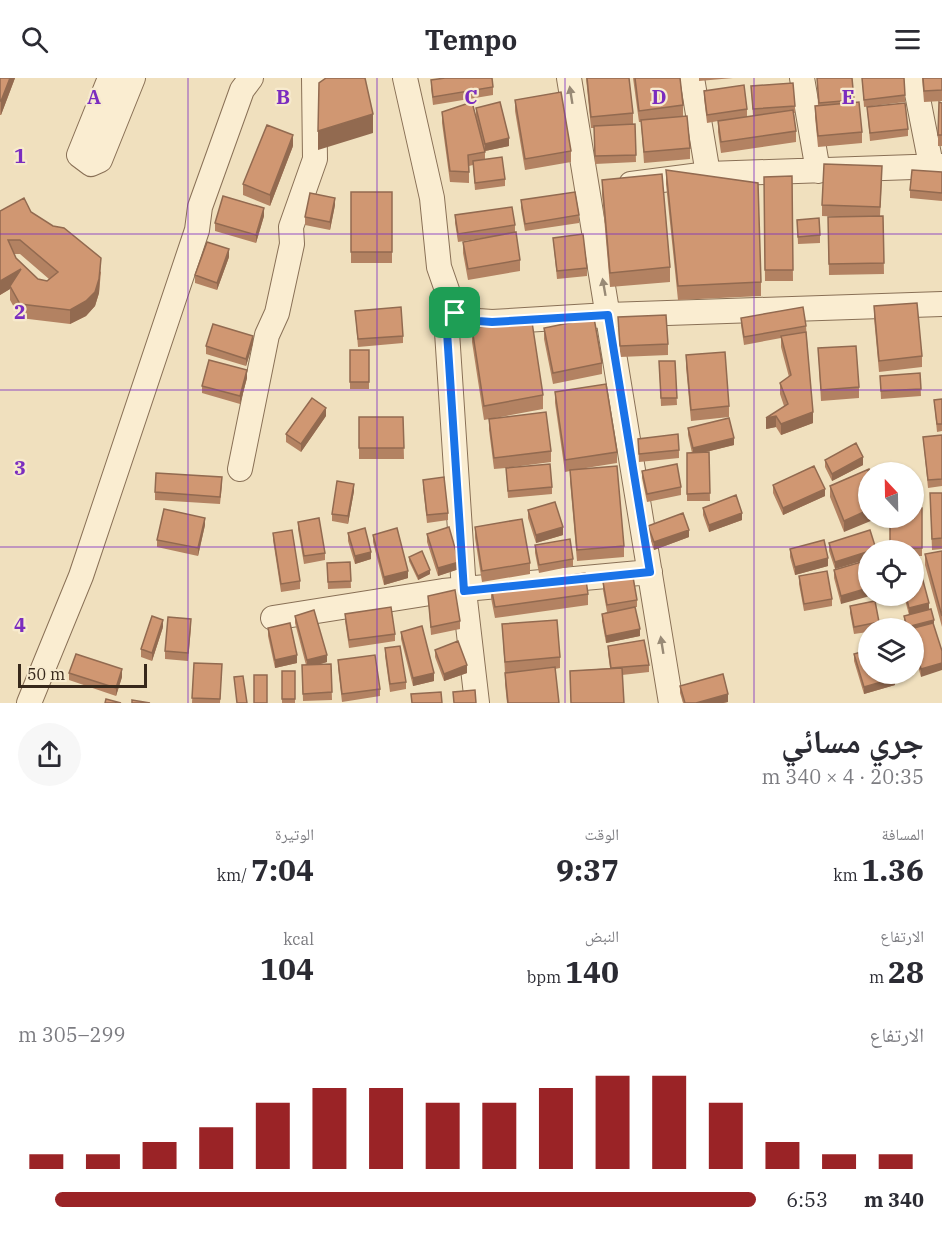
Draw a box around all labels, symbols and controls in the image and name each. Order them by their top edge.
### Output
text: Tempo [425,22,517,57]
icon: search [18,23,51,56]
icon: menu [891,23,924,56]
text: A [87,83,101,110]
text: B [276,83,290,110]
text: C [464,83,478,110]
text: D [651,83,667,110]
text: E [841,83,855,110]
one-way arrow [567,85,576,104]
text: 1 [14,142,26,169]
one-way arrow [599,277,608,296]
pin [429,287,480,338]
icon: arrive [438,296,471,329]
text: 2 [14,298,26,325]
text: 3 [14,454,26,481]
north arrow [858,462,924,528]
map controls [858,462,924,684]
button: locate [858,540,924,606]
text: 4 [14,611,26,638]
button: layers [858,618,924,684]
one-way arrow [657,636,666,655]
scale bar [18,661,147,688]
text: 50 m [27,664,65,684]
text: جري مسائي [781,719,924,762]
button: share [18,723,81,786]
text: 20:35 · 4 × 340 m [761,763,924,790]
text: الوتيرة [275,824,314,844]
text: الوقت [585,824,619,844]
text: المسافة [882,824,924,844]
text: 7:04 [251,850,314,889]
text: 9:37 [556,850,619,889]
text: 1.36 [862,850,924,889]
text: /km [217,865,251,885]
text: km [833,865,862,885]
text: النبض [585,926,619,946]
text: الارتفاع [880,926,924,946]
text: kcal [283,929,314,949]
text: 104 [260,949,314,988]
text: 140 [565,952,619,991]
text: 28 [888,952,924,991]
text: bpm [527,967,565,987]
text: m [869,967,888,987]
text: 299–305 m [18,1021,125,1048]
text: الارتفاع [869,1021,924,1048]
text: 6:53 [786,1186,828,1213]
text: 340 m [864,1186,924,1213]

